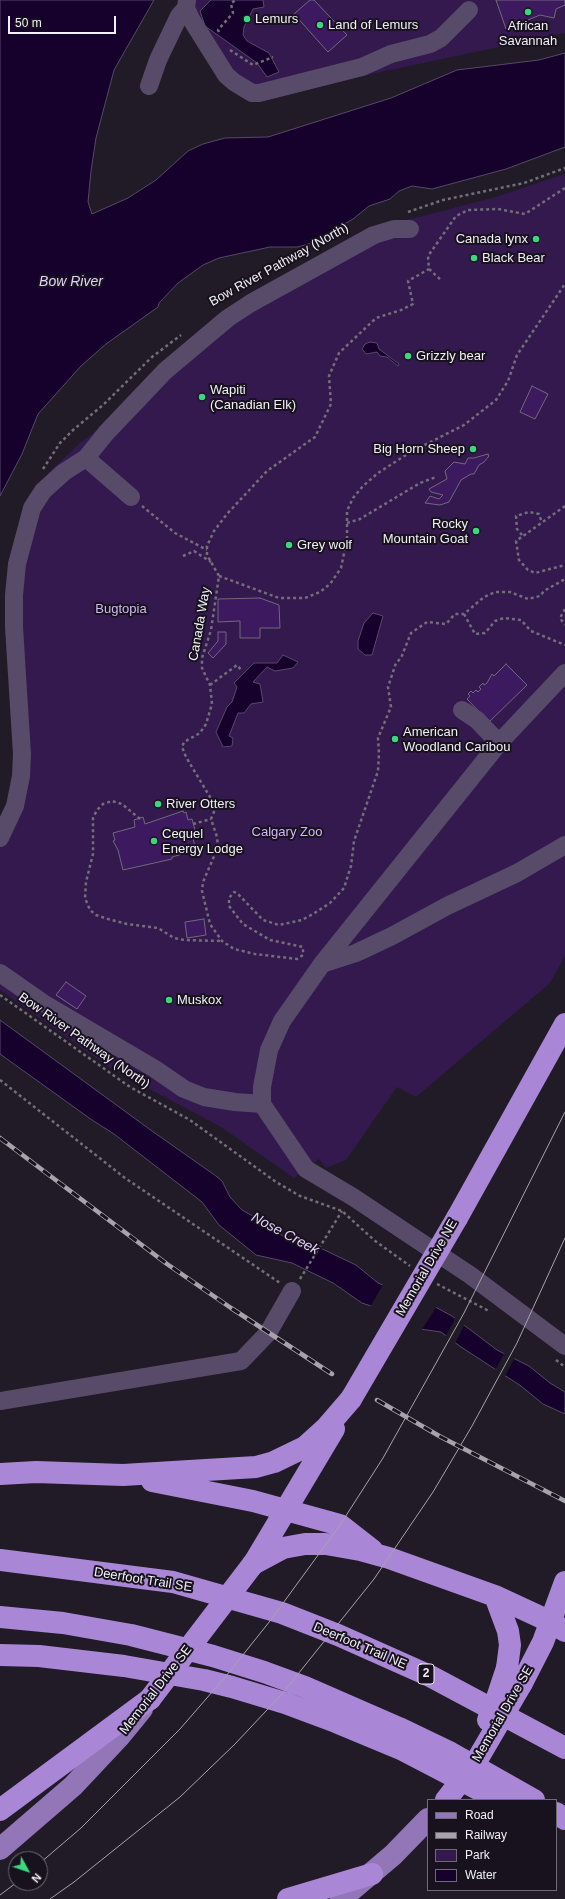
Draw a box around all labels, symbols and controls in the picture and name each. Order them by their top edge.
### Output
marker: African Savannah [523,7,533,17]
scale bar [10,8,118,34]
place label: Lemurs [255,11,298,27]
marker: Lemurs [242,14,252,24]
text: 50 m [15,16,42,30]
place label: Land of Lemurs [328,17,418,33]
place label: African Savannah [499,18,557,49]
marker: Land of Lemurs [315,20,325,30]
street label: Bow River Pathway (North) [207,220,351,310]
place label: Canada lynx [456,231,528,247]
marker: Canada lynx [531,234,541,244]
place label: Black Bear [482,250,545,266]
marker: Black Bear [469,253,479,263]
water label: Bow River [39,274,103,290]
place label: Grizzly bear [416,348,485,364]
marker: Grizzly bear [403,351,413,361]
place label: Wapiti (Canadian Elk) [210,382,296,413]
marker: Wapiti (Canadian Elk) [197,392,207,402]
place label: Big Horn Sheep [373,441,465,457]
marker: Big Horn Sheep [468,444,478,454]
place label: Rocky Mountain Goat [383,516,468,547]
marker: Rocky Mountain Goat [471,526,481,536]
place label: Grey wolf [297,537,352,553]
marker: Grey wolf [284,540,294,550]
street label: Canada Way [186,586,214,662]
park label: Bugtopia [95,601,147,617]
place label: American Woodland Caribou [403,724,510,755]
marker: American Woodland Caribou [390,734,400,744]
place label: River Otters [166,796,235,812]
marker: River Otters [153,799,163,809]
park label: Calgary Zoo [252,824,322,840]
place label: Cequel Energy Lodge [162,826,243,857]
marker: Cequel Energy Lodge [149,836,159,846]
street label: Bow River Pathway (North) [15,990,153,1092]
place label: Muskox [177,992,222,1008]
marker: Muskox [164,995,174,1005]
water label: Nose Creek [248,1209,322,1259]
street label: Memorial Drive NE [393,1217,461,1319]
street label: Deerfoot Trail SE [93,1565,193,1595]
street label: Deerfoot Trail NE [311,1619,409,1673]
street label: Memorial Drive SE [116,1643,196,1737]
street label: Memorial Drive SE [469,1663,537,1765]
road number: 2 [418,1664,434,1684]
legend [427,1799,557,1891]
text: Road [465,1808,494,1822]
text: Railway [465,1828,507,1842]
text: Park [465,1848,490,1862]
north arrow [8,1851,48,1891]
text: Water [465,1868,497,1882]
text: N [29,1871,44,1885]

